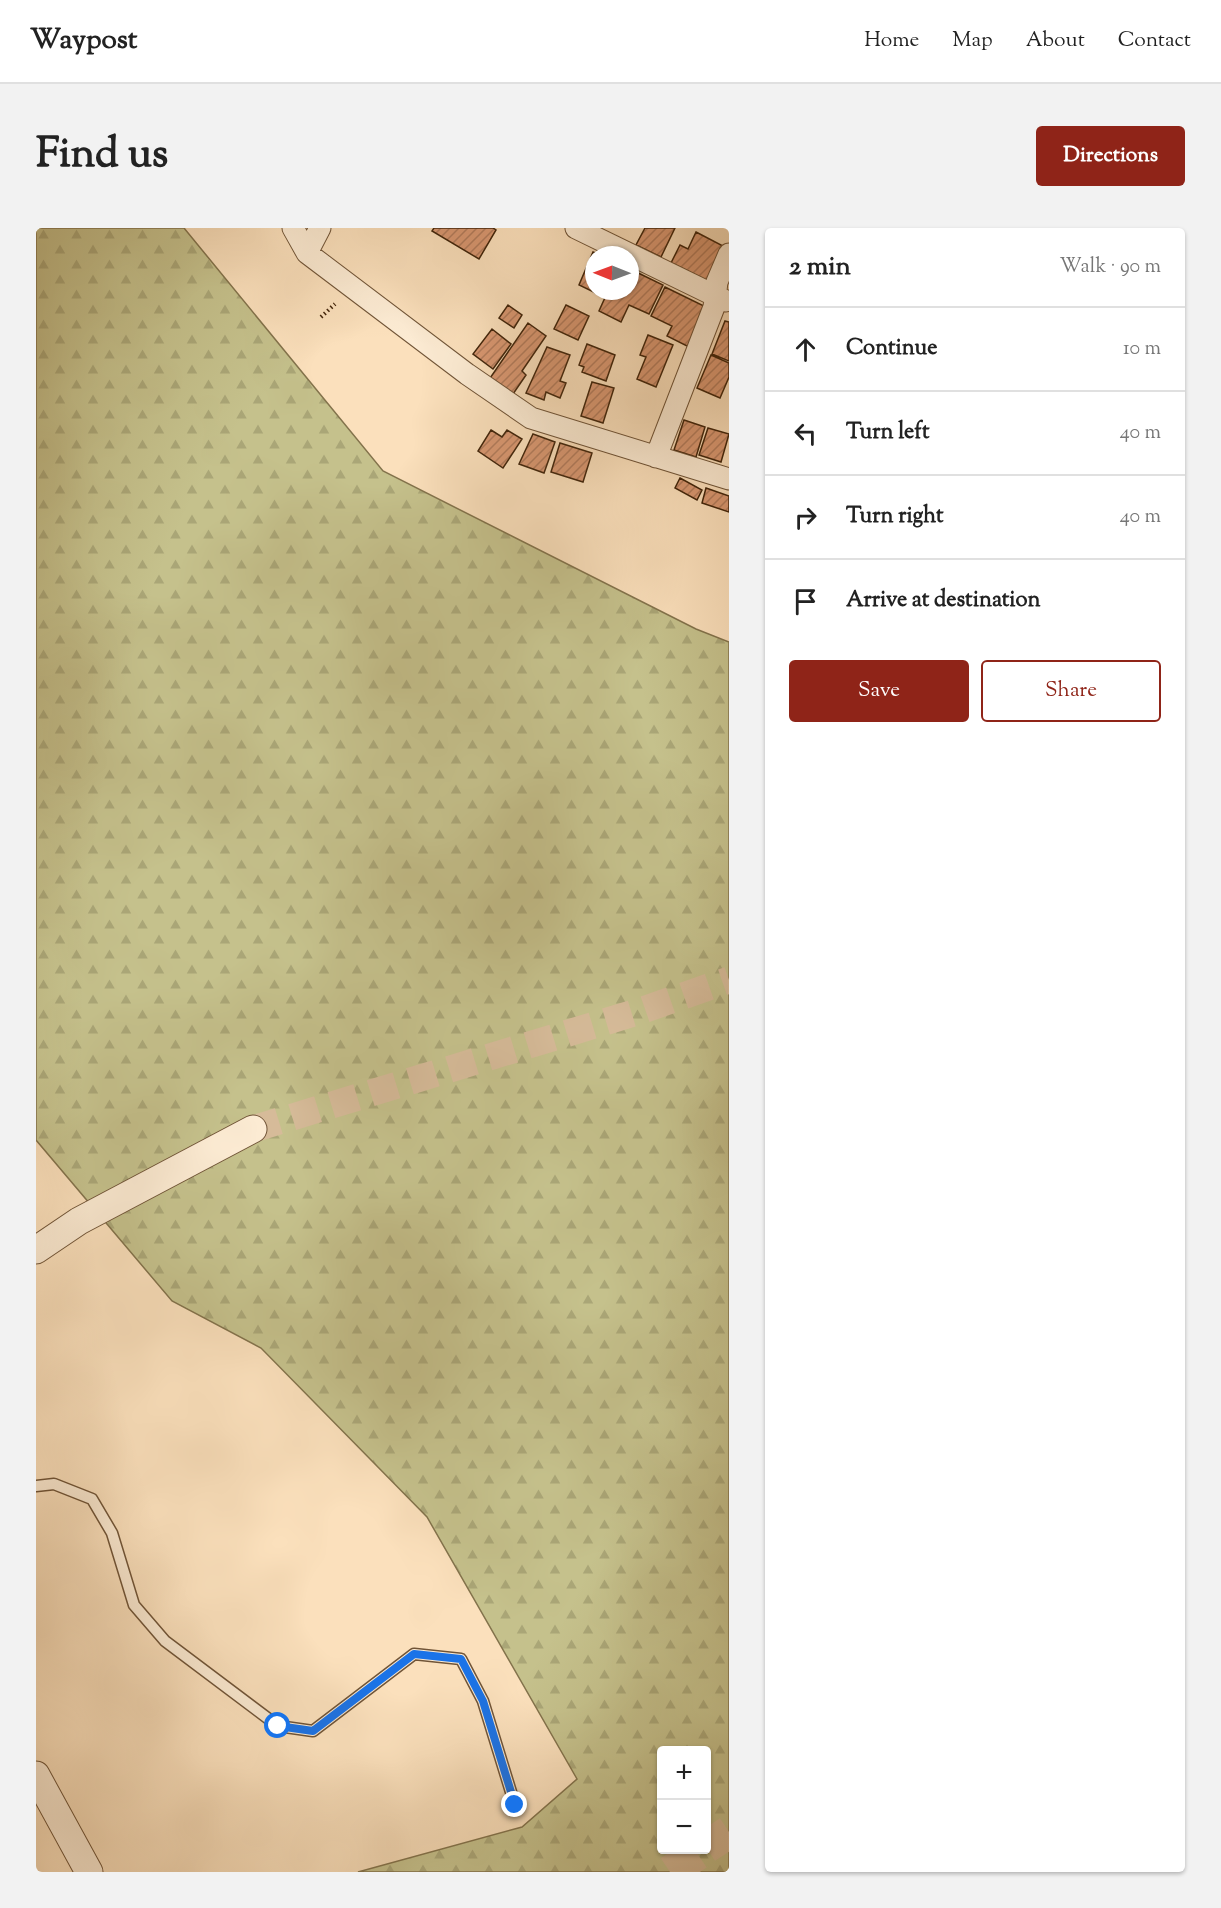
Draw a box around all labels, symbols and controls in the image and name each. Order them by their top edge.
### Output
text: Waypost [30,21,137,61]
text: Home [864,26,919,56]
text: Map [952,26,993,56]
text: About [1026,26,1085,56]
text: Contact [1118,26,1191,56]
text: Find us [36,126,168,186]
button: Directions [1036,126,1185,186]
north arrow [585,246,639,300]
text: 2 min [789,249,851,286]
text: Walk · 90 m [1059,253,1161,282]
icon: ahead [789,333,822,366]
text: Continue [846,333,937,365]
text: 10 m [1123,335,1161,364]
icon: left [789,417,822,450]
text: Turn left [846,417,929,449]
text: 40 m [1120,419,1161,448]
icon: right [789,501,822,534]
text: Turn right [846,501,943,533]
text: 40 m [1120,503,1161,532]
icon: arrive [789,585,822,618]
text: Arrive at destination [846,585,1041,617]
button: Save [789,660,969,722]
button: Share [981,660,1161,722]
route start [264,1712,290,1738]
map controls [657,1746,711,1854]
button: + [657,1746,711,1800]
route end [501,1791,527,1817]
button: − [657,1800,711,1854]

